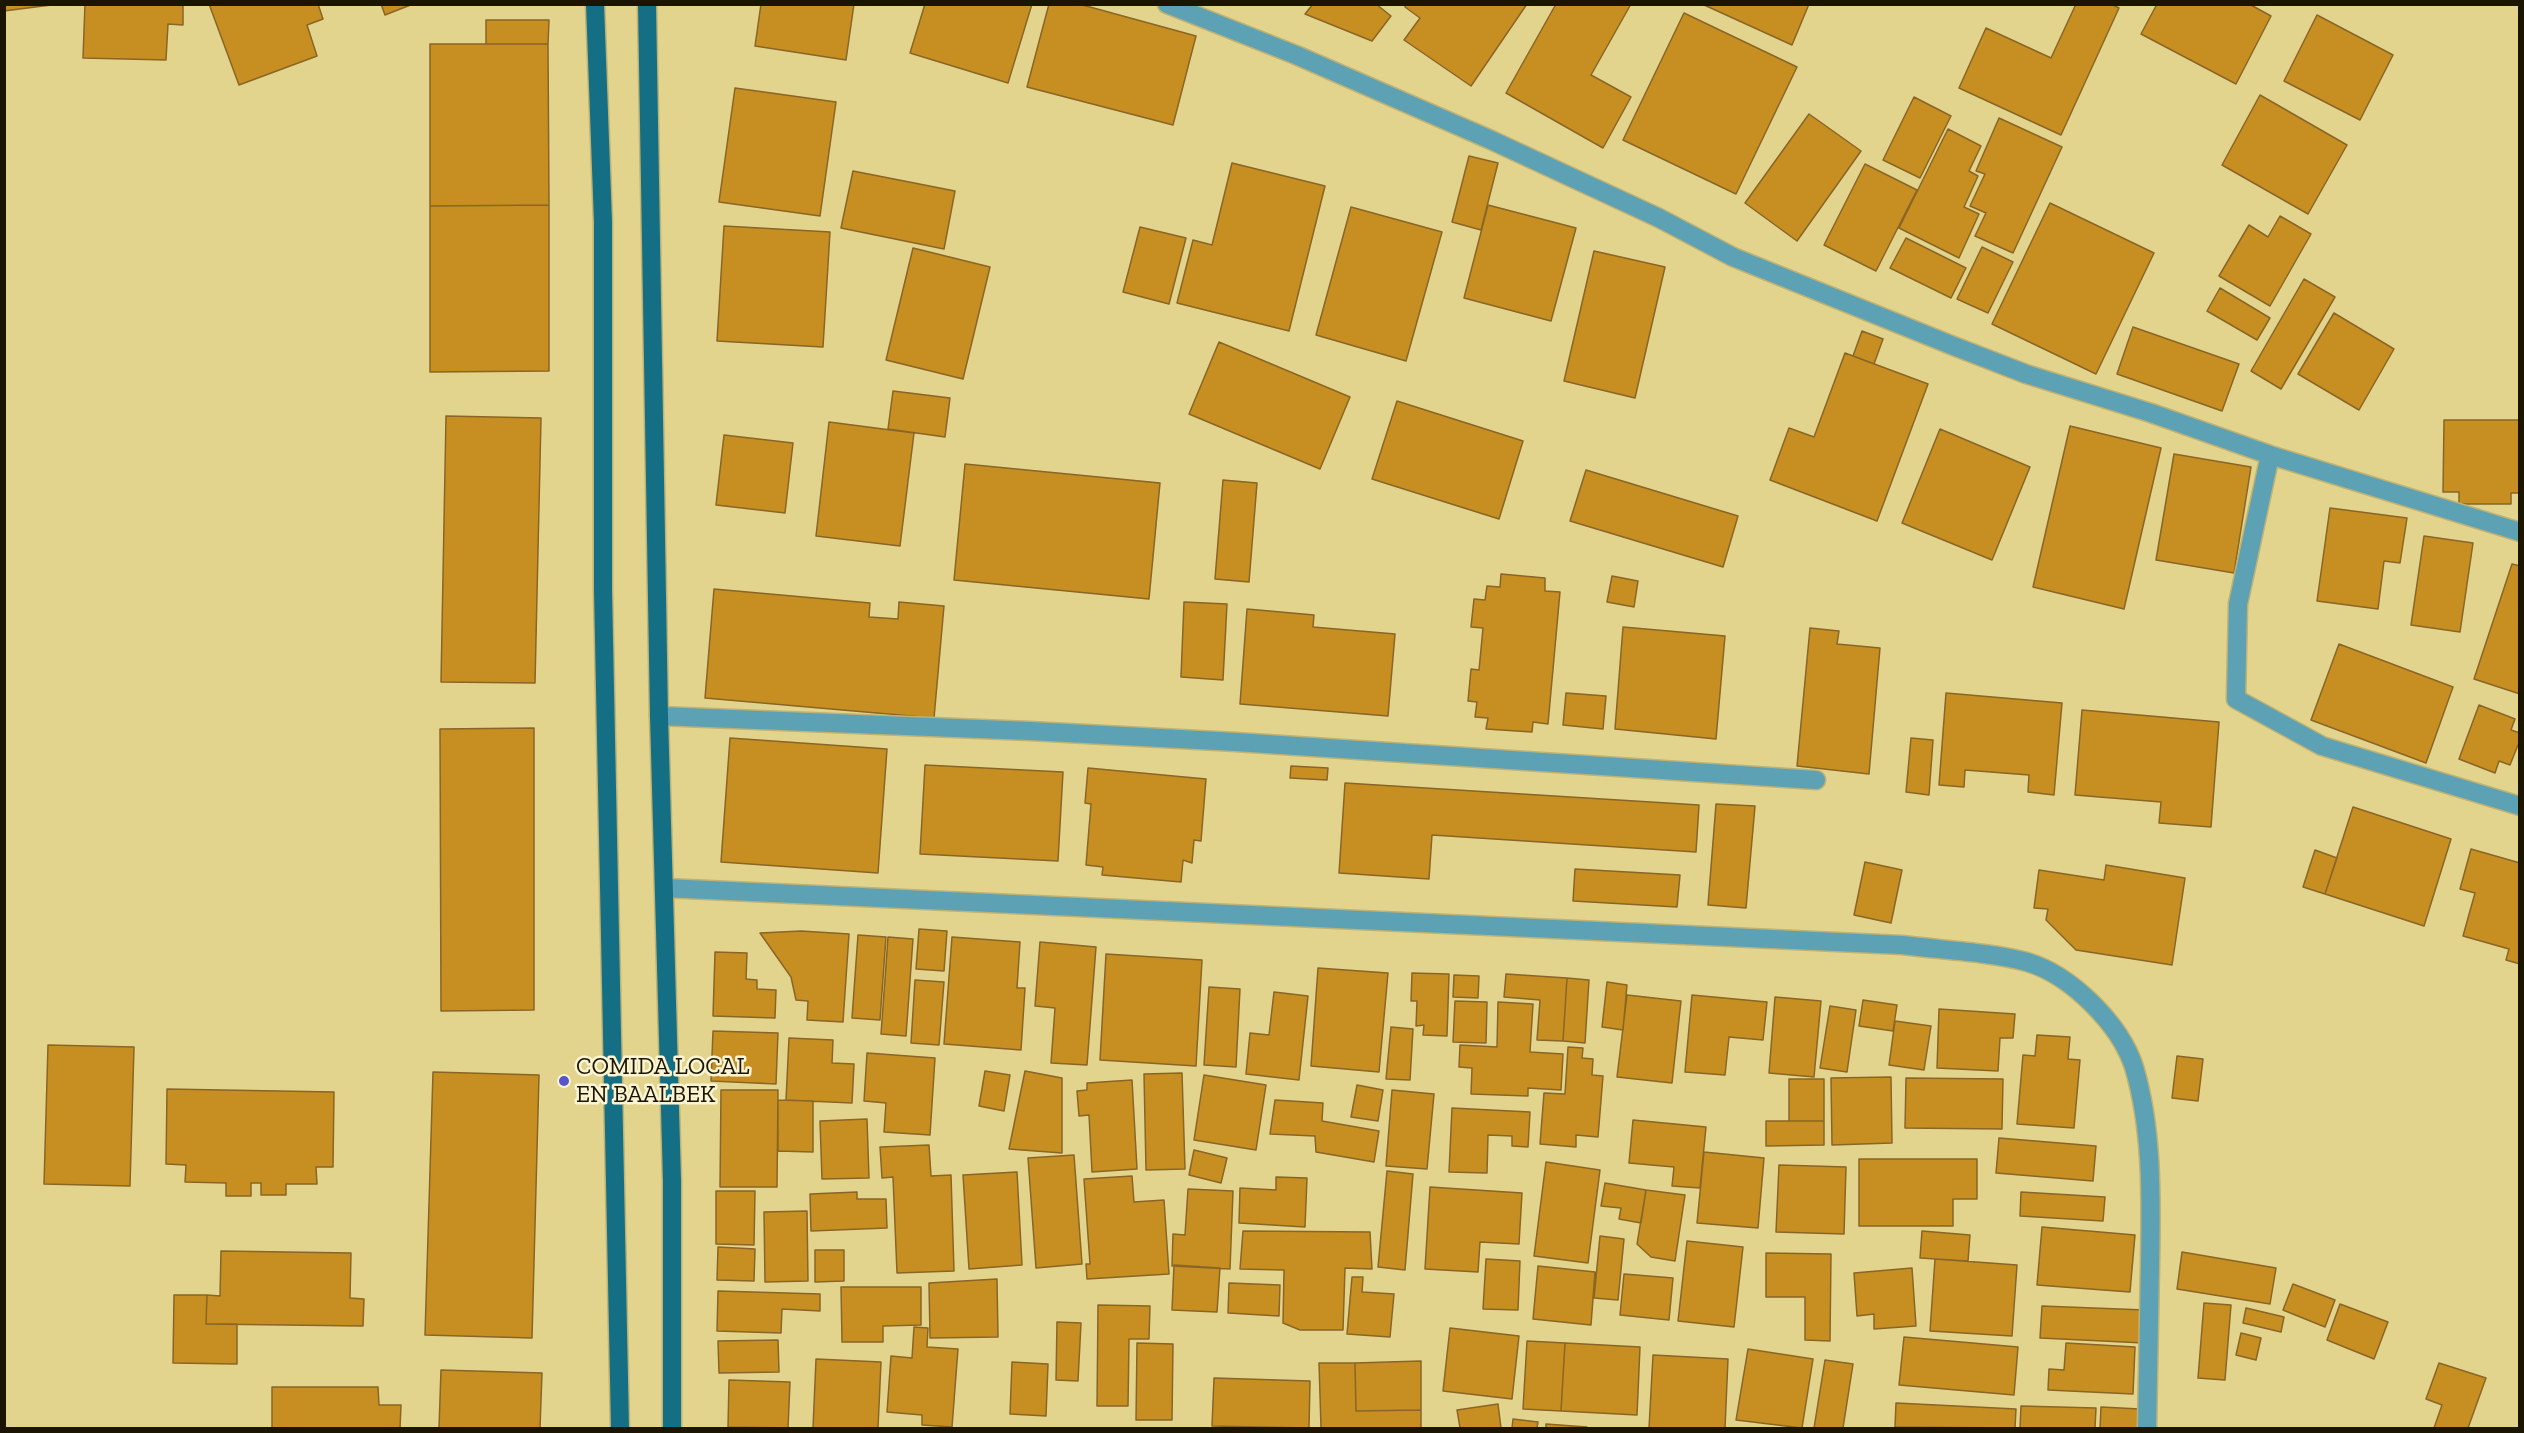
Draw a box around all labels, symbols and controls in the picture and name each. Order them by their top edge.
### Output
place label: COMIDA LOCAL EN BAALBEK [576,1053,749,1109]
marker: COMIDA LOCAL EN BAALBEK [557,1074,571,1088]

